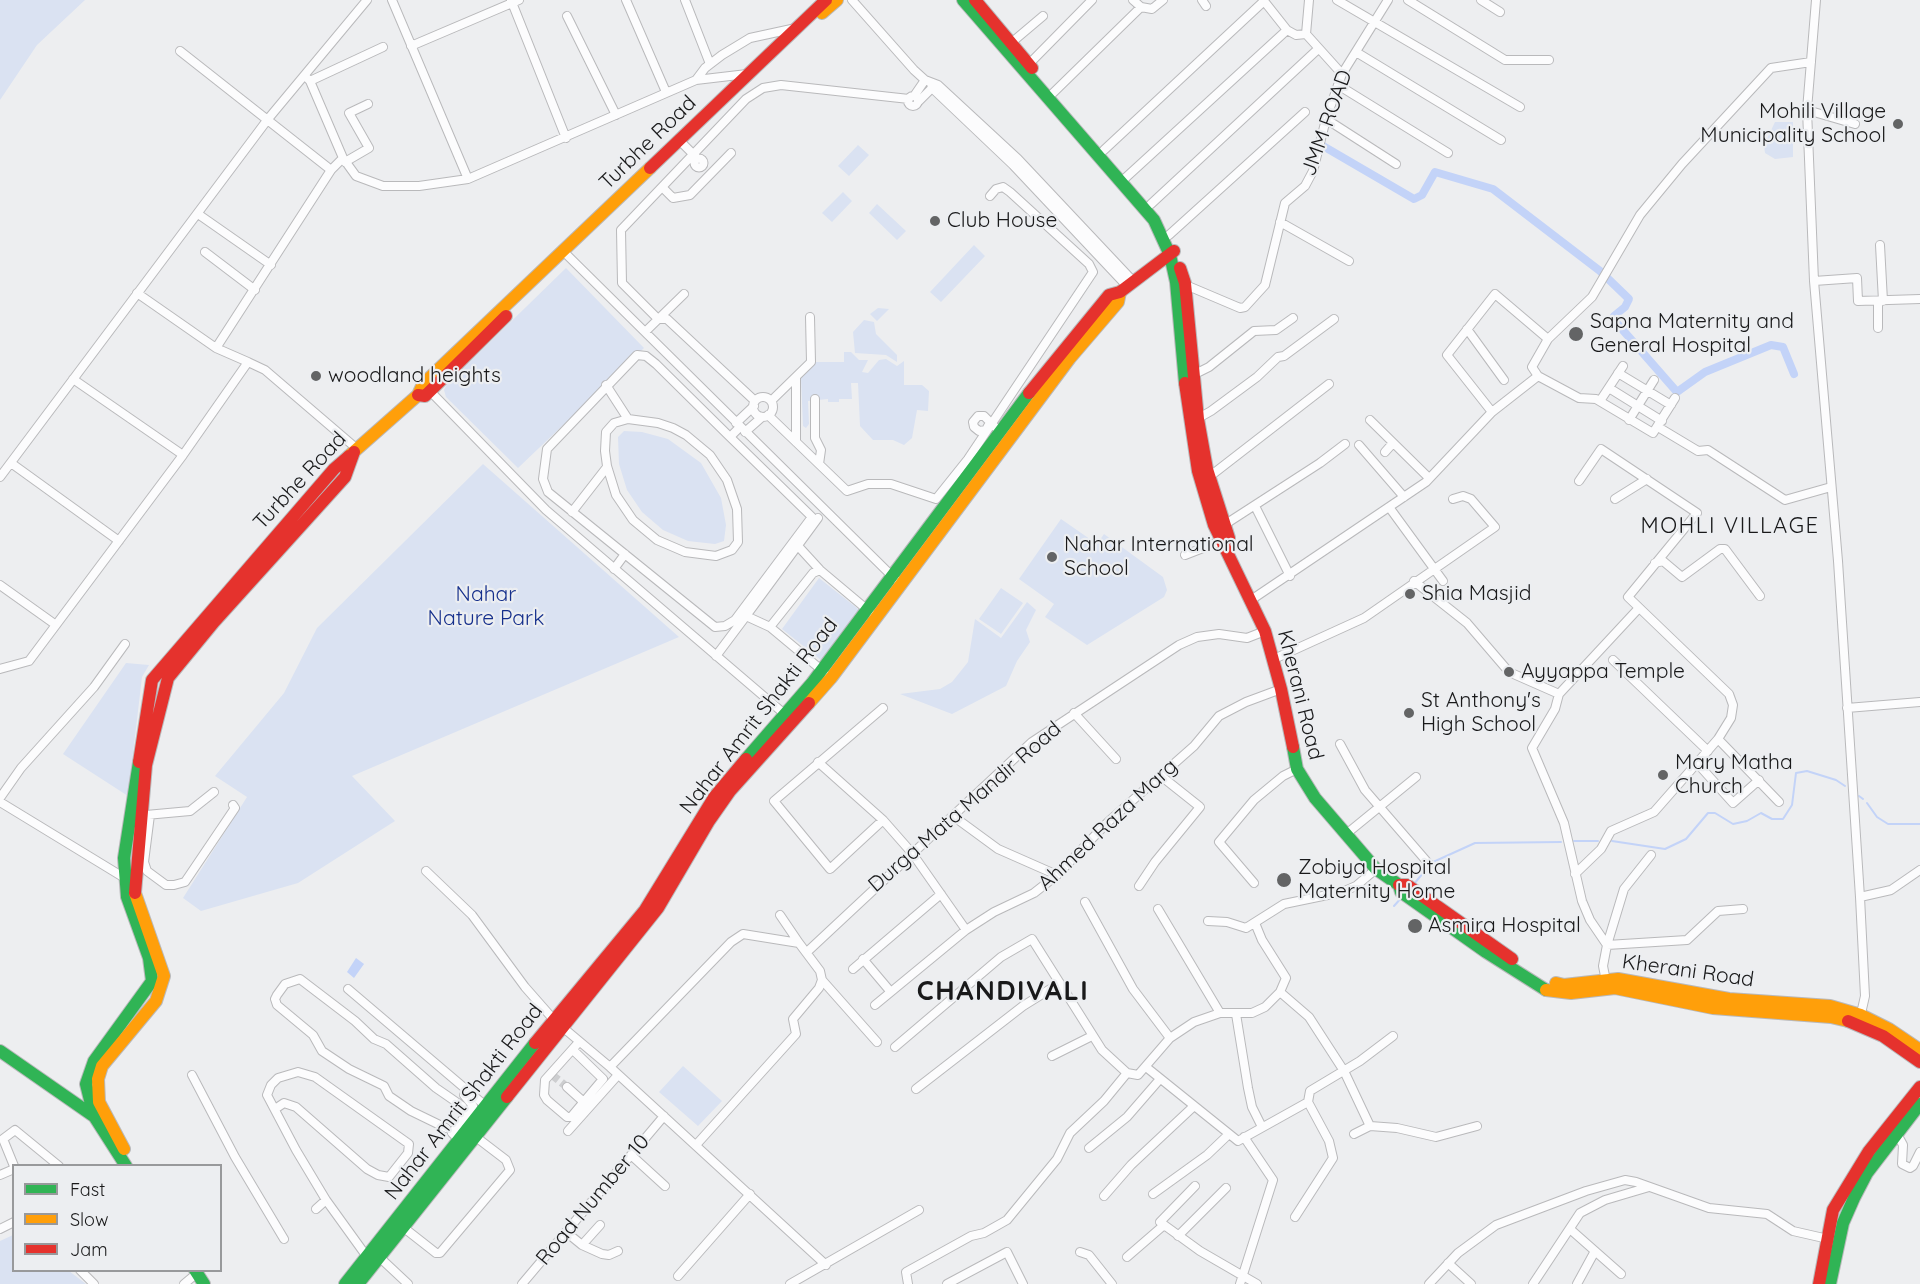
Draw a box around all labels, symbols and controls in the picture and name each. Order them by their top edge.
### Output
street label: JMM ROAD [1296,67,1358,179]
street label: Turbhe Road [594,91,702,195]
place label: Mohili Village Municipality School [1700,99,1886,149]
marker: Mohili Village Municipality School [1891,117,1905,131]
place label: Club House [947,208,1057,234]
marker: Club House [928,214,942,228]
place label: Sapna Maternity and General Hospital [1590,309,1794,359]
marker: Sapna Maternity and General Hospital [1567,325,1585,343]
place label: woodland heights [328,363,501,389]
marker: woodland heights [309,369,323,383]
street label: Turbhe Road [248,427,352,535]
district label: MOHLI VILLAGE [1640,513,1820,539]
place label: Nahar International School [1064,532,1254,582]
marker: Nahar International School [1045,550,1059,564]
place label: Shia Masjid [1422,581,1532,607]
park label: Nahar Nature Park [428,582,544,632]
marker: Shia Masjid [1403,587,1417,601]
street label: Nahar Amrit Shakti Road [675,613,843,819]
street label: Kherani Road [1272,627,1328,763]
place label: Ayyappa Temple [1521,659,1685,685]
marker: Ayyappa Temple [1502,665,1516,679]
place label: St Anthony's High School [1421,688,1541,738]
marker: St Anthony's High School [1402,706,1416,720]
street label: Durga Mata Mandir Road [863,716,1067,898]
place label: Mary Matha Church [1675,750,1793,800]
street label: Ahmed Raza Marg [1033,754,1183,896]
marker: Mary Matha Church [1656,768,1670,782]
place label: Zobiya Hospital Maternity Home [1298,855,1455,905]
marker: Zobiya Hospital Maternity Home [1275,871,1293,889]
place label: Asmira Hospital [1428,913,1581,939]
marker: Asmira Hospital [1406,917,1424,935]
street label: Kherani Road [1620,949,1756,993]
district label: CHANDIVALI [917,976,1089,1008]
street label: Nahar Amrit Shakti Road [380,999,548,1205]
street label: Road Number 10 [531,1130,655,1270]
legend [12,1164,222,1272]
text: Fast [70,1178,105,1201]
text: Slow [70,1208,108,1231]
text: Jam [70,1238,108,1261]

